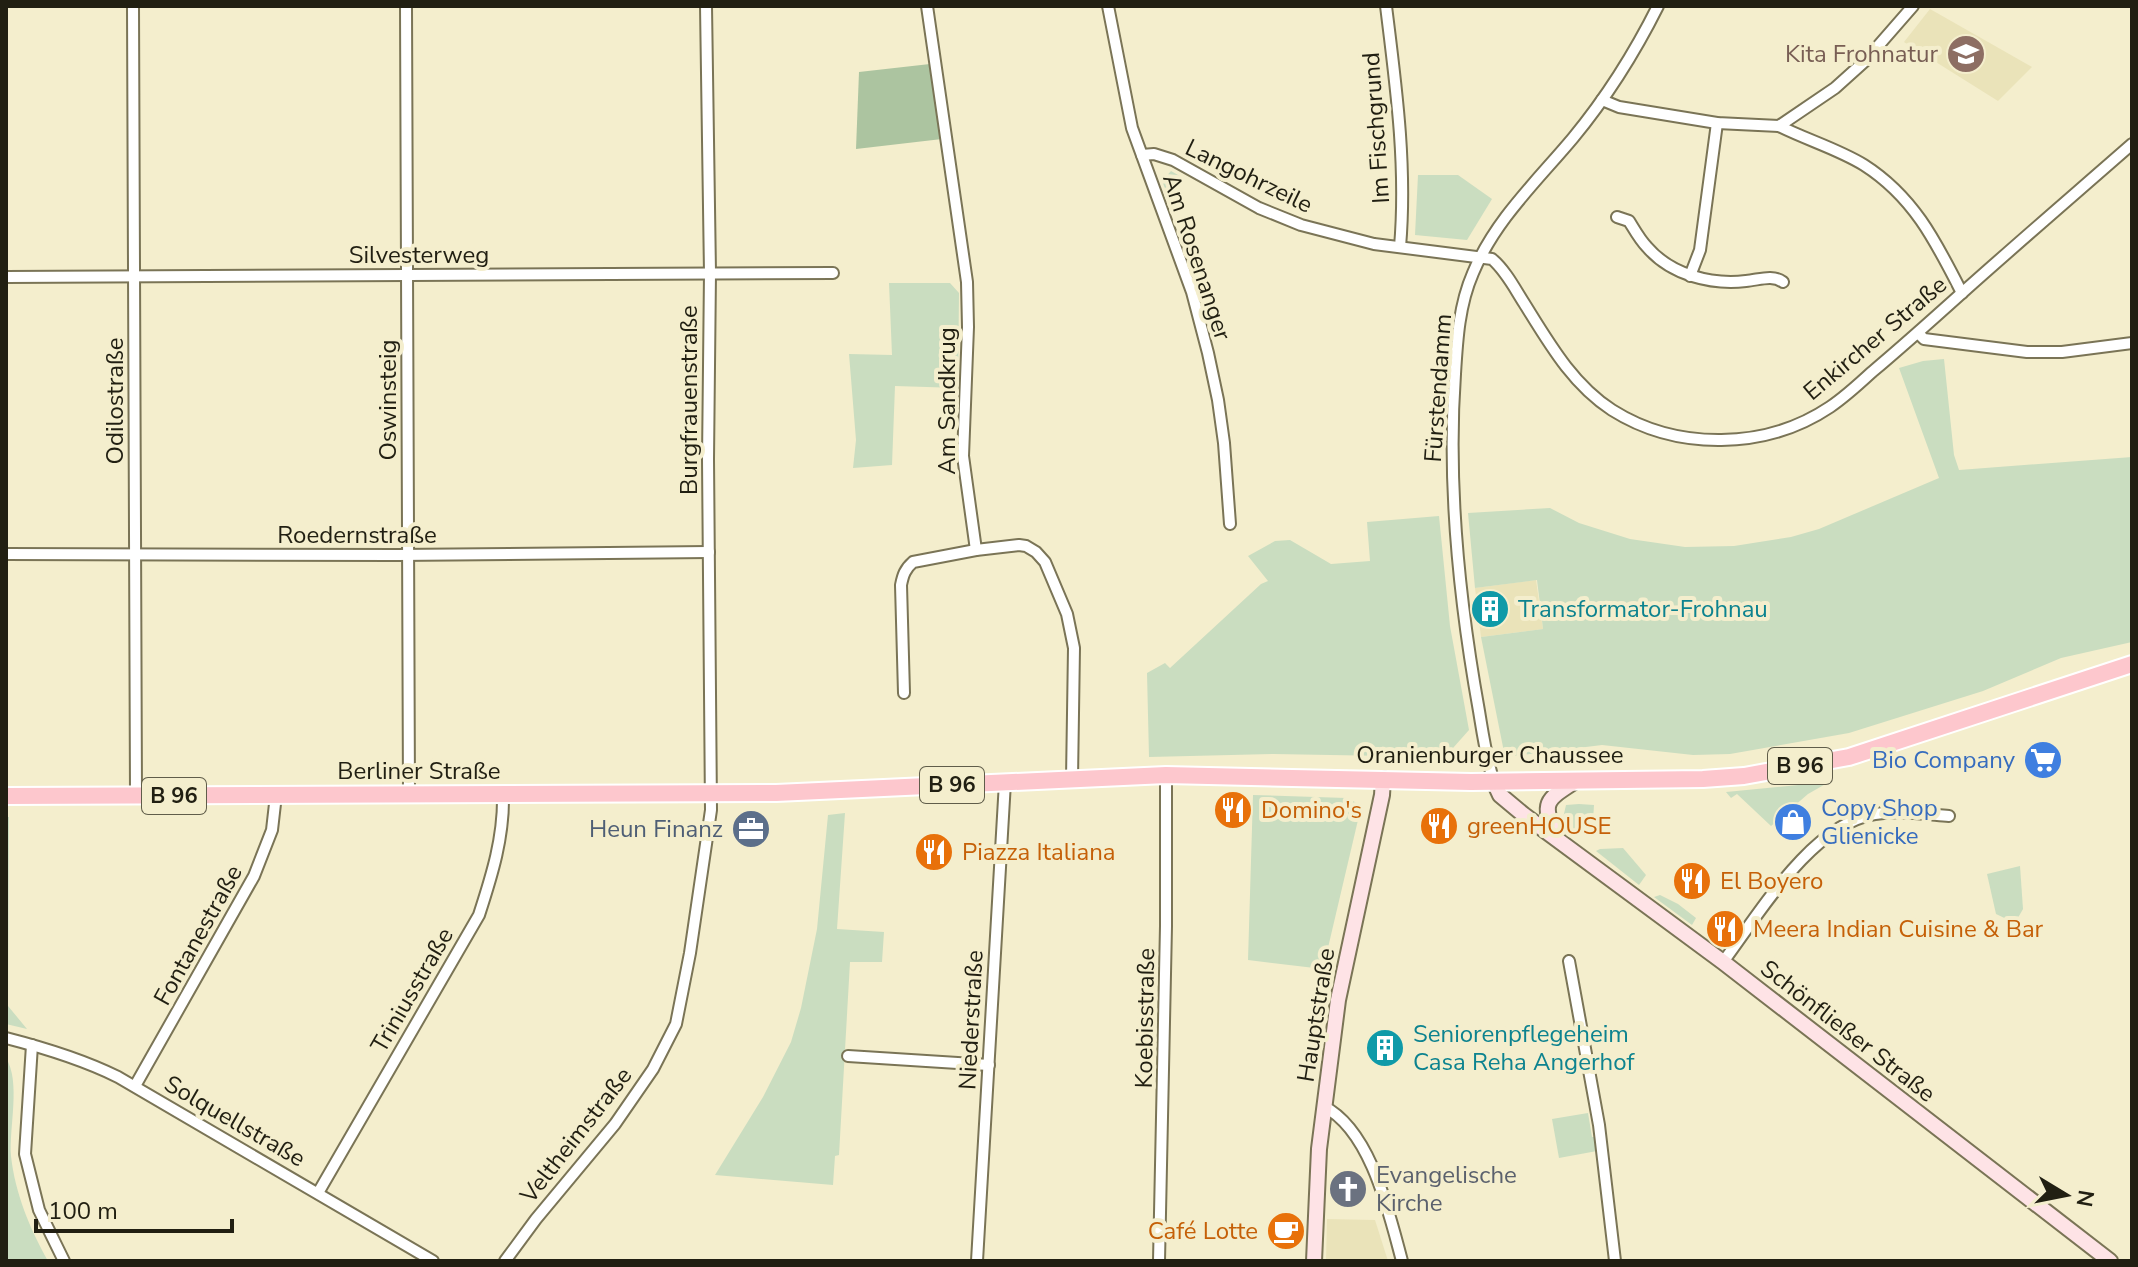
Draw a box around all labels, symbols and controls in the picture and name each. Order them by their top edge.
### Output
school or university icon: Kita Frohnatur [1945,33,1987,75]
place label: Kita Frohnatur [1785,38,1938,70]
street label: Im Fischgrund [1355,51,1397,205]
street label: Langohrzeile [1180,131,1318,221]
street label: Am Rosenanger [1155,170,1239,345]
street label: Silvesterweg [349,239,489,271]
street label: Enkircher Straße [1797,269,1953,407]
street label: Burgfrauenstraße [673,305,705,495]
street label: Fürstendamm [1417,313,1459,463]
street label: Am Sandkrug [931,327,963,475]
street label: Odilostraße [99,338,131,464]
street label: Oswinsteig [372,339,404,461]
street label: Roedernstraße [277,519,437,551]
building icon: Transformator-Frohnau [1469,588,1511,630]
place label: Transformator-Frohnau [1518,593,1768,625]
street label: Oranienburger Chaussee [1356,739,1624,771]
supermarket icon: Bio Company [2022,739,2064,781]
place label: Bio Company [1872,744,2016,776]
road number: B 96 [1768,748,1832,784]
street label: Berliner Straße [337,755,501,787]
road number: B 96 [920,767,984,803]
road number: B 96 [142,778,206,814]
restaurant icon: Domino's [1212,789,1254,831]
place label: Copy Shop Glienicke [1821,792,1938,852]
place label: Domino's [1261,794,1362,826]
shop icon: Copy Shop Glienicke [1772,801,1814,843]
restaurant icon: greenHOUSE [1418,805,1460,847]
office icon: Heun Finanz [730,808,772,850]
place label: greenHOUSE [1467,810,1612,842]
place label: Heun Finanz [589,813,723,845]
restaurant icon: Piazza Italiana [913,831,955,873]
place label: Piazza Italiana [962,836,1115,868]
street label: Fontanestraße [146,859,250,1011]
restaurant icon: El Boyero [1671,860,1713,902]
place label: El Boyero [1720,865,1823,897]
restaurant icon: Meera Indian Cuisine & Bar [1704,908,1746,950]
place label: Meera Indian Cuisine & Bar [1753,913,2044,945]
street label: Triniusstraße [363,922,461,1058]
street label: Hauptstraße [1290,946,1342,1084]
street label: Koebisstraße [1128,947,1162,1089]
street label: Niederstraße [951,949,991,1091]
street label: Schönfließer Straße [1754,953,1942,1109]
place label: Seniorenpflegeheim Casa Reha Angerhof [1413,1018,1635,1078]
building icon: Seniorenpflegeheim Casa Reha Angerhof [1364,1027,1406,1069]
street label: Veltheimstraße [512,1060,639,1210]
street label: Solquellstraße [159,1068,311,1174]
north arrow [2026,1155,2106,1235]
place label: Evangelische Kirche [1376,1159,1517,1219]
church icon: Evangelische Kirche [1327,1168,1369,1210]
scale bar [36,1183,232,1233]
text: N [2069,1188,2101,1209]
text: 100 m [48,1195,118,1227]
cafe icon: Café Lotte [1265,1210,1307,1252]
place label: Café Lotte [1148,1215,1258,1247]

